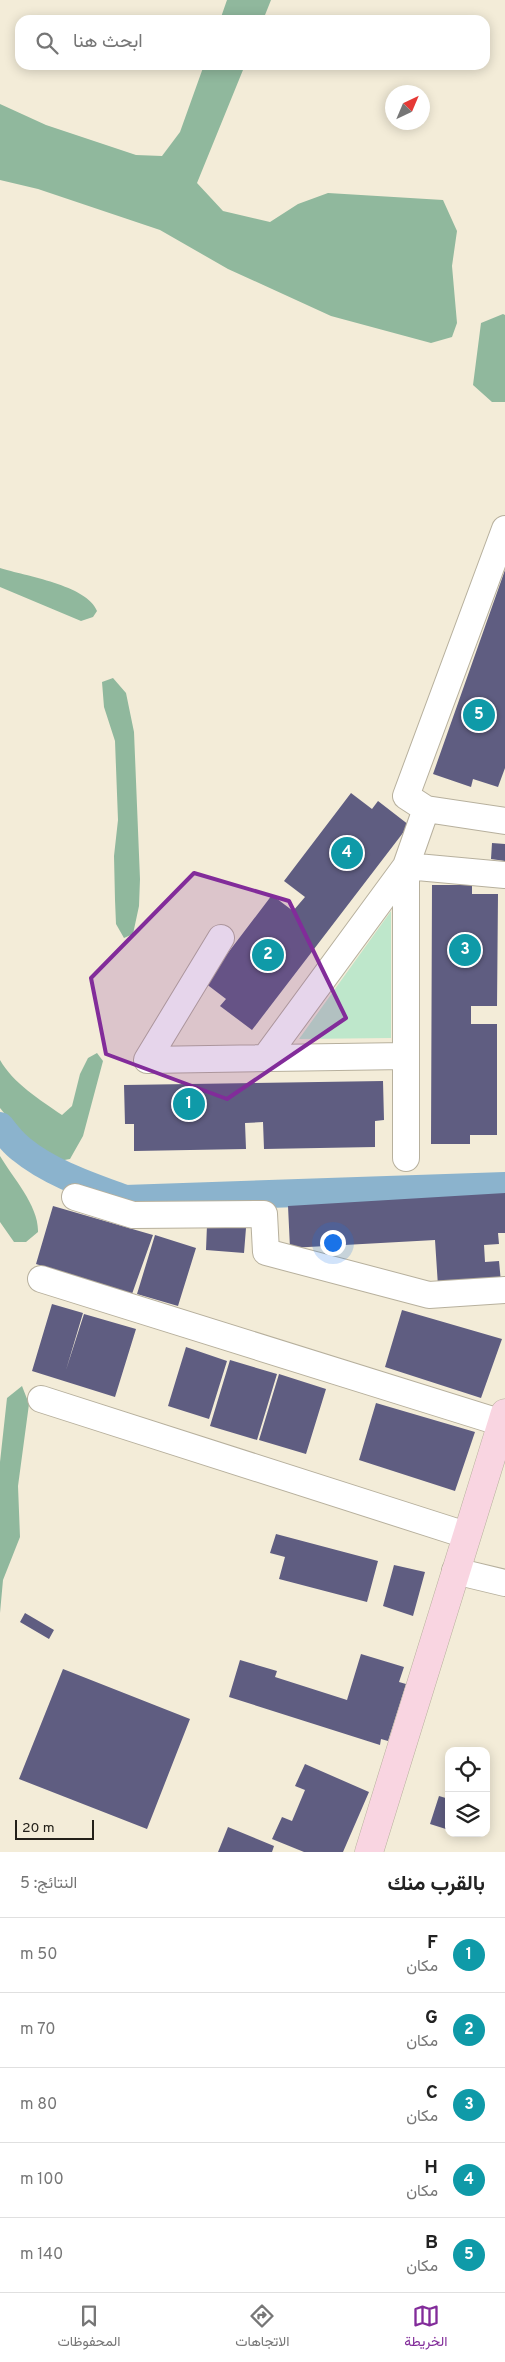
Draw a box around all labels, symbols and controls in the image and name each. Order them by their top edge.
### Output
search box [15,15,490,70]
icon: search [33,29,61,57]
text: ابحث هنا [73,30,143,54]
north arrow [385,85,430,130]
pin: 5 [463,696,495,734]
pin: 4 [331,834,363,872]
pin: 3 [449,931,481,969]
pin: 2 [252,936,284,974]
pin: 1 [173,1085,205,1123]
your location [320,1230,346,1256]
map controls [445,1747,490,1837]
button: locate [445,1747,490,1792]
button: layers [445,1792,490,1837]
scale bar [15,1817,94,1840]
text: 20 m [22,1820,55,1837]
text: بالقرب منك [388,1871,485,1898]
text: النتائج: 5 [20,1874,77,1894]
text: F [427,1931,438,1955]
text: 50 m [20,1945,58,1965]
text: 1 [466,1945,472,1965]
text: مكان [406,1957,438,1977]
text: G [425,2006,438,2030]
text: 70 m [20,2020,55,2040]
text: 2 [464,2020,474,2040]
text: مكان [406,2032,438,2052]
text: C [426,2081,438,2105]
text: 80 m [20,2095,57,2115]
text: 3 [464,2095,474,2115]
text: مكان [406,2107,438,2127]
text: H [424,2156,438,2180]
text: 100 m [20,2170,64,2190]
text: 4 [464,2170,474,2190]
text: مكان [406,2182,438,2202]
text: B [425,2231,438,2255]
text: 140 m [20,2245,63,2265]
text: 5 [464,2245,474,2265]
text: مكان [406,2257,438,2277]
tab: المحفوظات [57,2302,120,2354]
tab: الاتجاهات [235,2302,290,2354]
tab: الخريطة [404,2302,448,2354]

